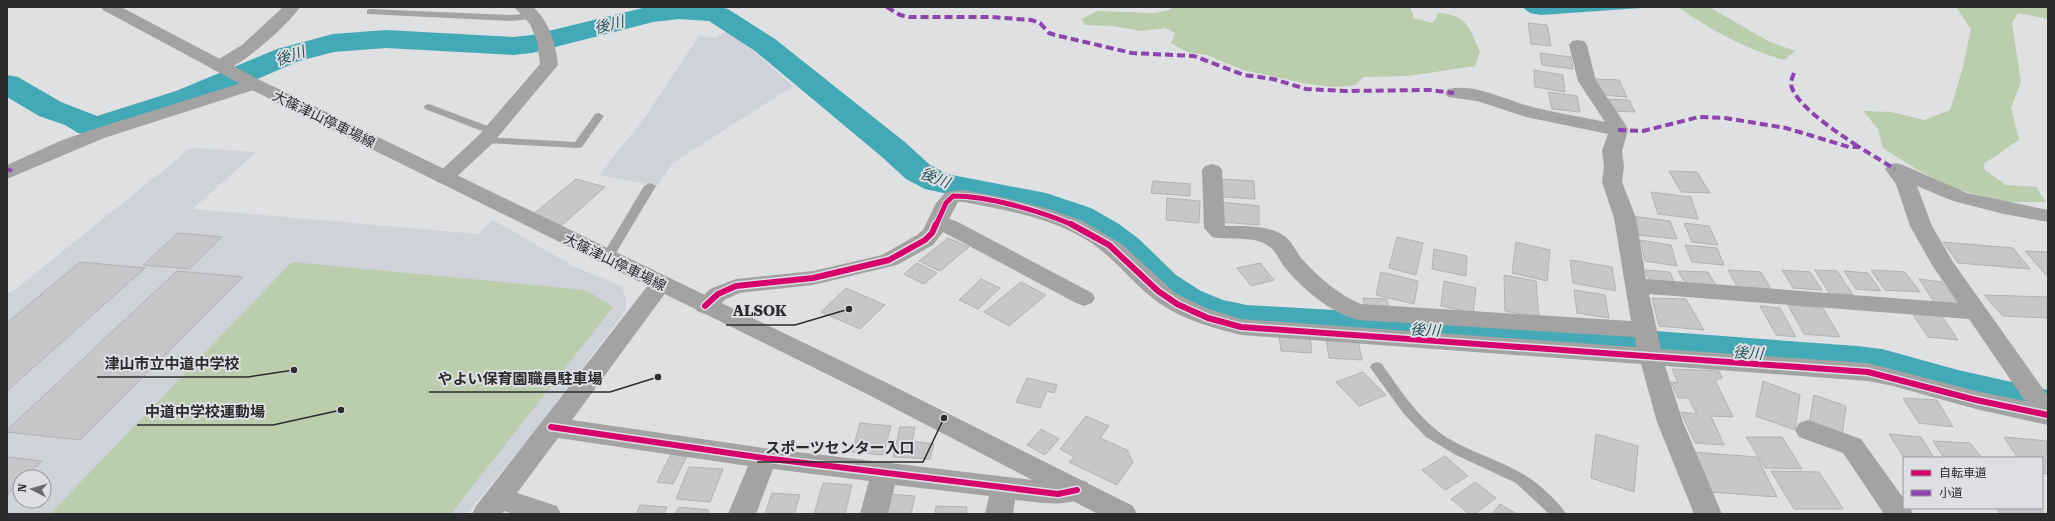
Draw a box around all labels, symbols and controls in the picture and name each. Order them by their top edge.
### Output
water label: 後川 [592,12,628,37]
water label: 後川 [273,42,309,69]
street label: 大篠津山停車場線 [270,87,378,151]
water label: 後川 [918,164,954,192]
street label: 大篠津山停車場線 [561,230,669,294]
callout: ALSOK [726,298,795,325]
text: ALSOK [733,302,787,320]
water label: 後川 [1410,320,1442,340]
water label: 後川 [1732,343,1766,363]
callout: 津山市立中道中学校 [97,350,248,377]
text: 津山市立中道中学校 [104,355,240,373]
callout: やよい保育園職員駐車場 [429,365,610,392]
text: やよい保育園職員駐車場 [437,370,603,388]
callout: 中道中学校運動場 [137,398,273,425]
text: 中道中学校運動場 [145,403,265,421]
callout: スポーツセンター入口 [757,435,923,462]
text: スポーツセンター入口 [765,439,915,457]
legend [1903,457,2043,509]
text: 自転車道 [1939,466,1987,480]
north arrow [12,469,52,509]
text: N [16,483,30,493]
text: 小道 [1939,486,1963,500]

